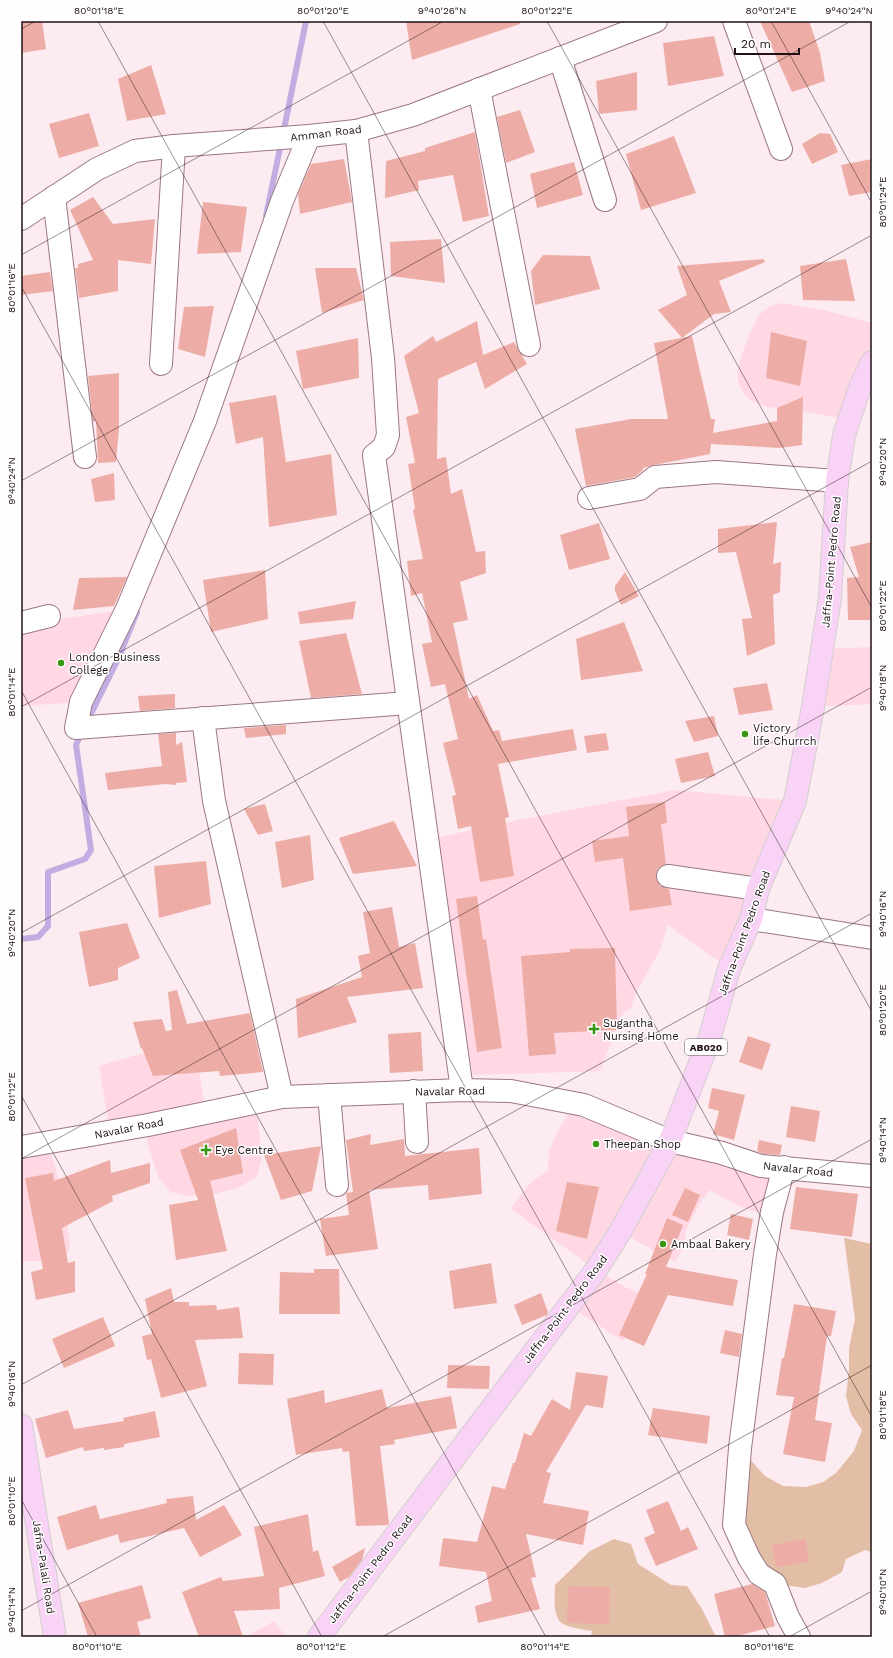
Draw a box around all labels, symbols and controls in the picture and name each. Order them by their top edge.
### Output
text: 80°01'18"E [74,5,124,16]
text: 80°01'20"E [297,5,349,16]
text: 9°40'26"N [418,5,466,16]
text: 80°01'22"E [521,5,573,16]
text: 80°01'24"E [746,5,797,16]
text: 9°40'24"N [825,5,873,16]
scale bar [735,30,799,56]
text: 20 m [741,37,771,51]
street label: Amman Road [290,123,363,144]
text: 80°01'24"E [877,177,888,228]
text: 80°01'16"E [6,263,17,313]
text: 9°40'20"N [877,438,888,486]
text: 9°40'24"N [6,457,17,505]
street label: Jaffna-Point Pedro Road [819,496,844,628]
text: 80°01'22"E [877,580,888,632]
place label: London Business College [69,651,161,677]
marker: London Business College [56,658,66,668]
text: 9°40'18"N [877,665,888,711]
text: 80°01'14"E [6,667,17,717]
place label: Victory life Churrch [753,722,816,748]
marker: Victory life Churrch [740,729,750,739]
street label: Jaffna-Point Pedro Road [716,869,773,997]
text: 9°40'16"N [877,891,888,937]
text: 9°40'20"N [6,909,17,957]
text: 80°01'20"E [877,984,888,1036]
place label: Sugantha Nursing Home [603,1017,679,1043]
marker: Sugantha Nursing Home [588,1023,600,1035]
road number: AB020 [685,1039,727,1055]
text: 80°01'12"E [6,1072,17,1122]
street label: Navalar Road [415,1084,485,1099]
street label: Navalar Road [93,1115,165,1142]
text: 9°40'14"N [877,1117,888,1163]
place label: Theepan Shop [604,1138,681,1151]
marker: Theepan Shop [591,1139,601,1149]
marker: Eye Centre [200,1144,212,1156]
place label: Eye Centre [215,1144,273,1157]
street label: Navalar Road [762,1159,834,1180]
place label: Ambaal Bakery [671,1238,751,1251]
marker: Ambaal Bakery [658,1239,668,1249]
street label: Jaffna-Point Pedro Road [521,1253,610,1366]
text: 9°40'16"N [6,1361,17,1407]
text: 80°01'18"E [877,1390,888,1440]
text: 80°01'10"E [6,1476,17,1526]
street label: Jaffna-Point Pedro Road [326,1513,415,1626]
street label: Jafna-Palali Road [30,1519,57,1615]
text: 9°40'10"N [877,1569,888,1615]
text: 9°40'14"N [6,1587,17,1633]
text: 80°01'10"E [72,1641,122,1652]
text: 80°01'12"E [296,1641,346,1652]
text: 80°01'14"E [520,1641,570,1652]
text: 80°01'16"E [744,1641,794,1652]

